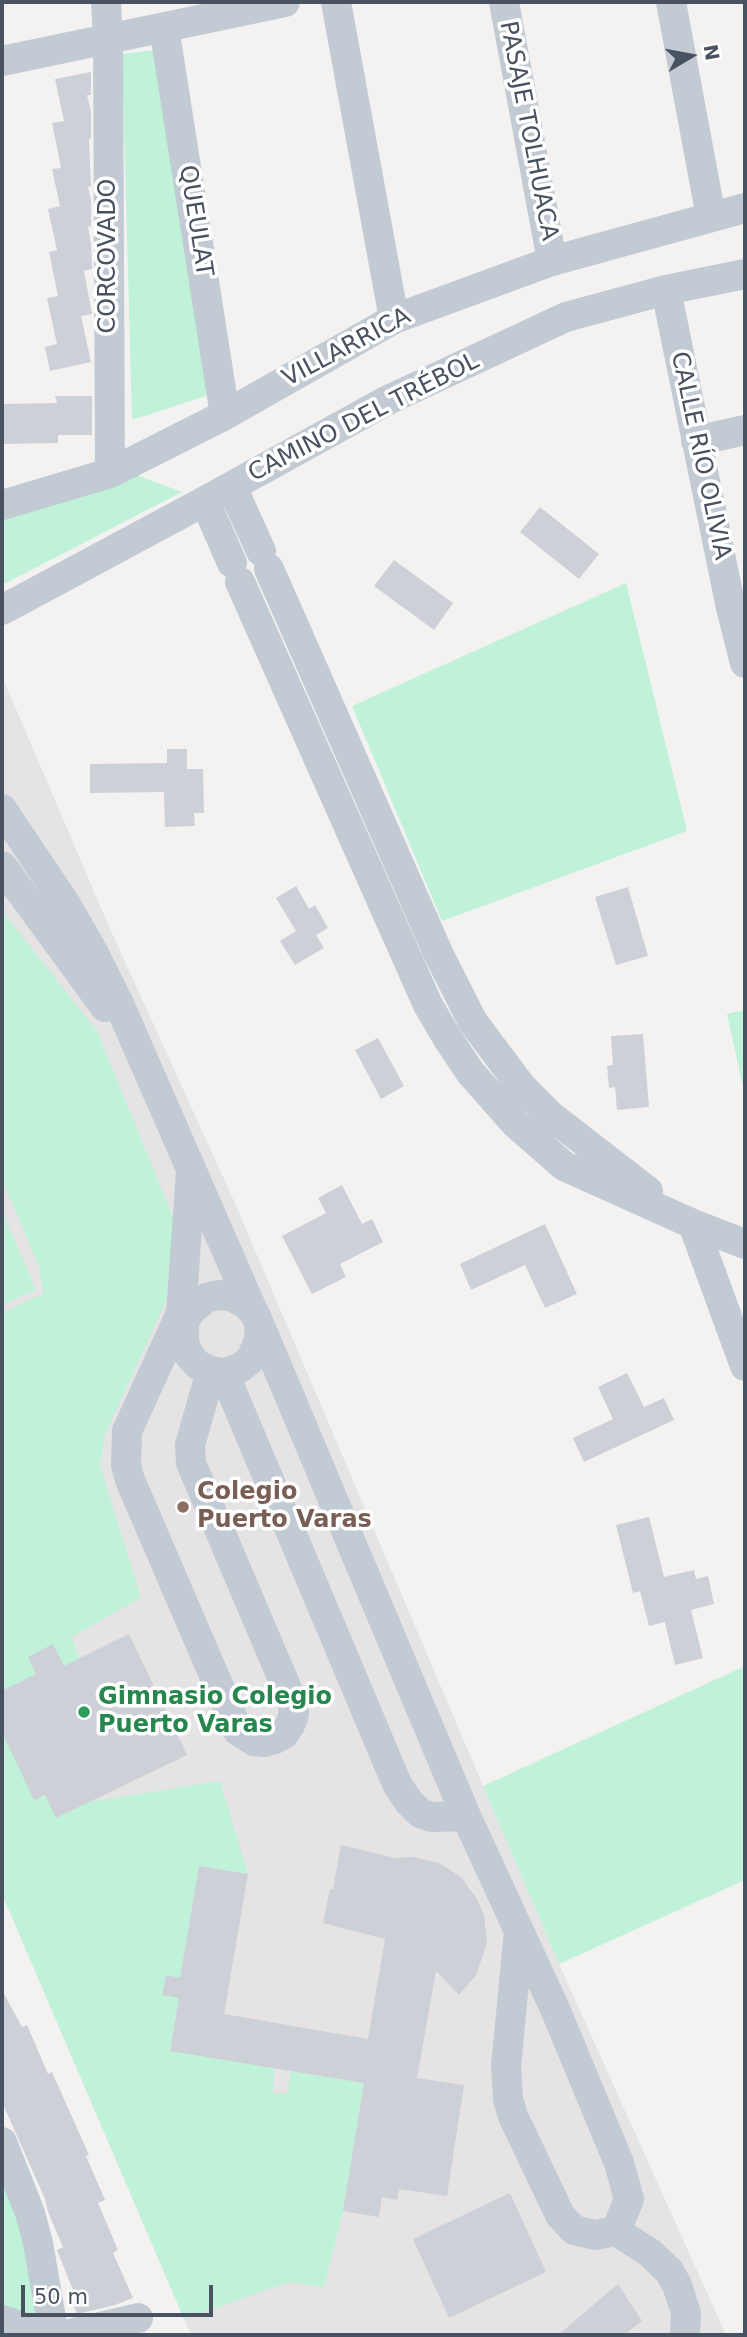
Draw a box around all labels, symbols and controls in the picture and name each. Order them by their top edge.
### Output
street label: PASAJE TOLHUACA [493,19,563,243]
north arrow [656,21,726,91]
text: N [699,43,724,62]
street label: QUEULAT [172,163,218,279]
street label: CORCOVADO [95,178,123,334]
street label: VILLARRICA [278,302,416,394]
street label: CAMINO DEL TRÉBOL [244,347,484,489]
street label: CALLE RÍO OLIVIA [664,349,736,563]
place label: Colegio Puerto Varas [197,1479,372,1535]
marker: Colegio Puerto Varas [175,1499,191,1515]
place label: Gimnasio Colegio Puerto Varas [98,1684,332,1740]
marker: Gimnasio Colegio Puerto Varas [76,1704,92,1720]
scale bar [24,2270,217,2314]
text: 50 m [34,2285,88,2309]

